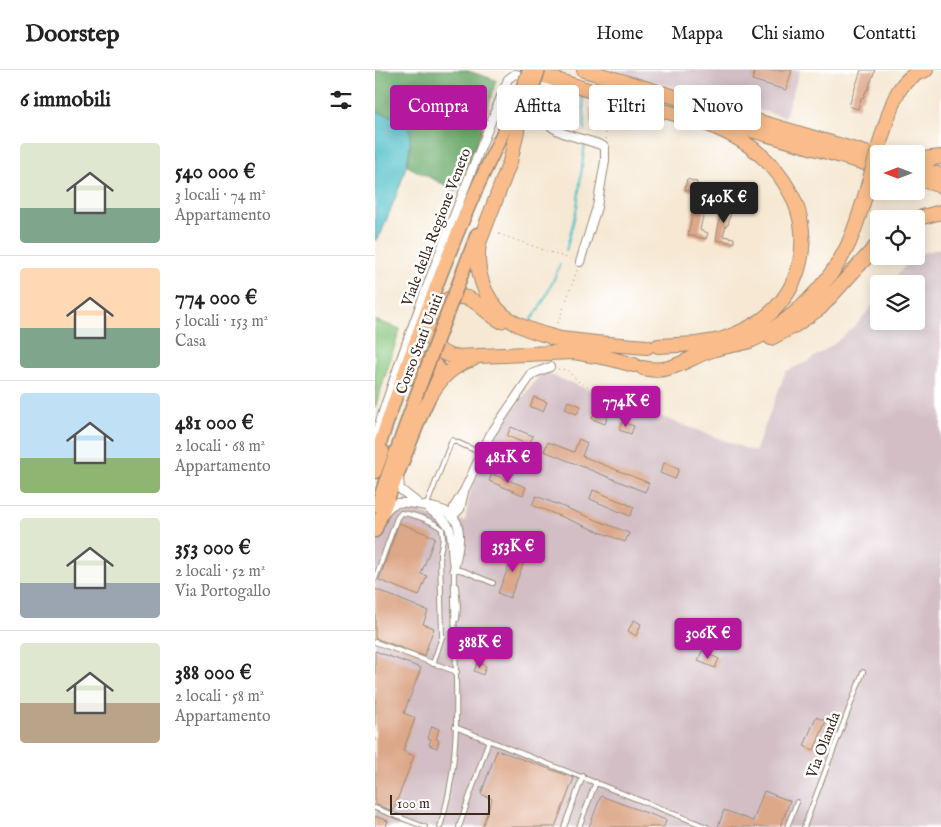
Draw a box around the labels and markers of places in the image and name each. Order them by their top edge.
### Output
pin: 540K € [683,182,765,224]
pin: 774K € [585,386,667,428]
pin: 481K € [467,442,549,484]
pin: 353K € [472,530,554,573]
pin: 306K € [667,618,749,660]
pin: 388K € [439,626,521,669]

